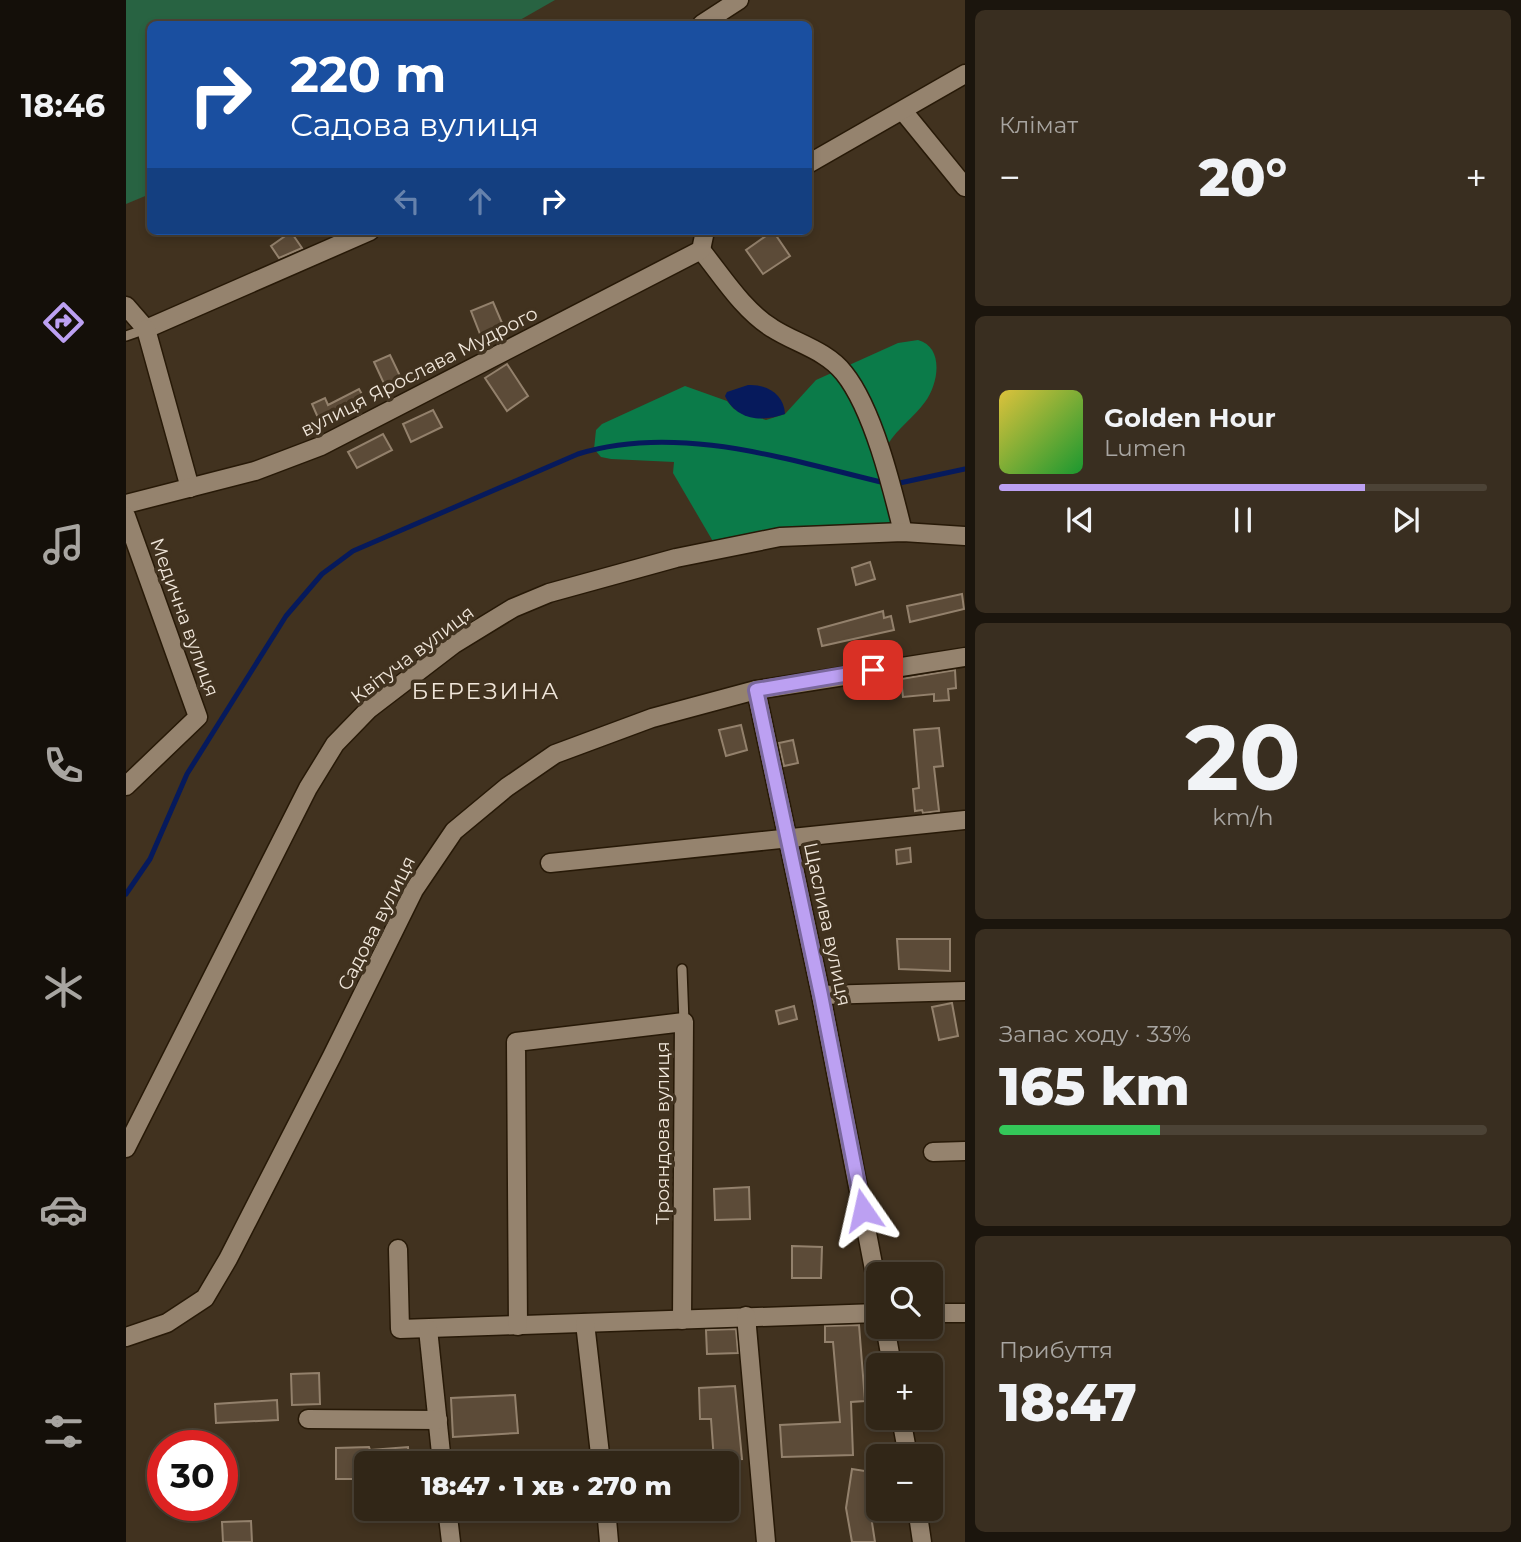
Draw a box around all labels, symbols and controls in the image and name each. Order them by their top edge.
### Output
text: 220 m [290,45,446,104]
icon: right [175,49,266,140]
text: 18:46 [21,86,105,125]
text: Садова вулиця [290,105,539,144]
text: Клімат [999,111,1078,139]
text: 20° [1199,146,1287,209]
text: − [999,154,1021,201]
text: + [1465,154,1487,201]
icon: left [388,182,426,220]
icon: ahead [461,182,499,220]
icon: right [534,182,572,220]
icon: directions [39,298,88,347]
street label: вулиця Ярослава Мудрого [297,302,542,441]
text: Golden Hour [1104,402,1276,434]
text: Lumen [1104,434,1187,462]
icon: previous [1061,501,1099,539]
icon: pause [1224,501,1262,539]
icon: next [1387,501,1425,539]
icon: music [39,520,88,569]
street label: Медична вулиця [145,535,224,699]
street label: Квітуча вулиця [346,601,478,708]
pin [843,640,903,700]
icon: arrive [854,651,892,689]
district label: БЕРЕЗИНА [412,677,560,705]
text: 20 [1185,702,1301,813]
icon: phone [39,741,88,790]
text: km/h [1212,803,1274,831]
street label: Щаслива вулиця [799,840,856,1008]
street label: Садова вулиця [333,852,420,994]
icon: climate [39,963,88,1012]
text: Запас ходу · 33% [999,1020,1191,1048]
street label: Трояндова вулиця [651,1041,674,1225]
text: 165 km [999,1055,1190,1118]
position arrow [826,1173,900,1247]
icon: car [39,1185,88,1234]
map controls [866,1262,943,1521]
button: search [866,1262,943,1339]
text: Прибуття [999,1336,1113,1364]
button: + [866,1353,943,1430]
text: 18:47 [999,1371,1137,1434]
icon: filters [39,1407,88,1456]
speed limit sign: 30 [147,1430,238,1521]
button: − [866,1444,943,1521]
text: 18:47 · 1 хв · 270 m [421,1470,672,1502]

